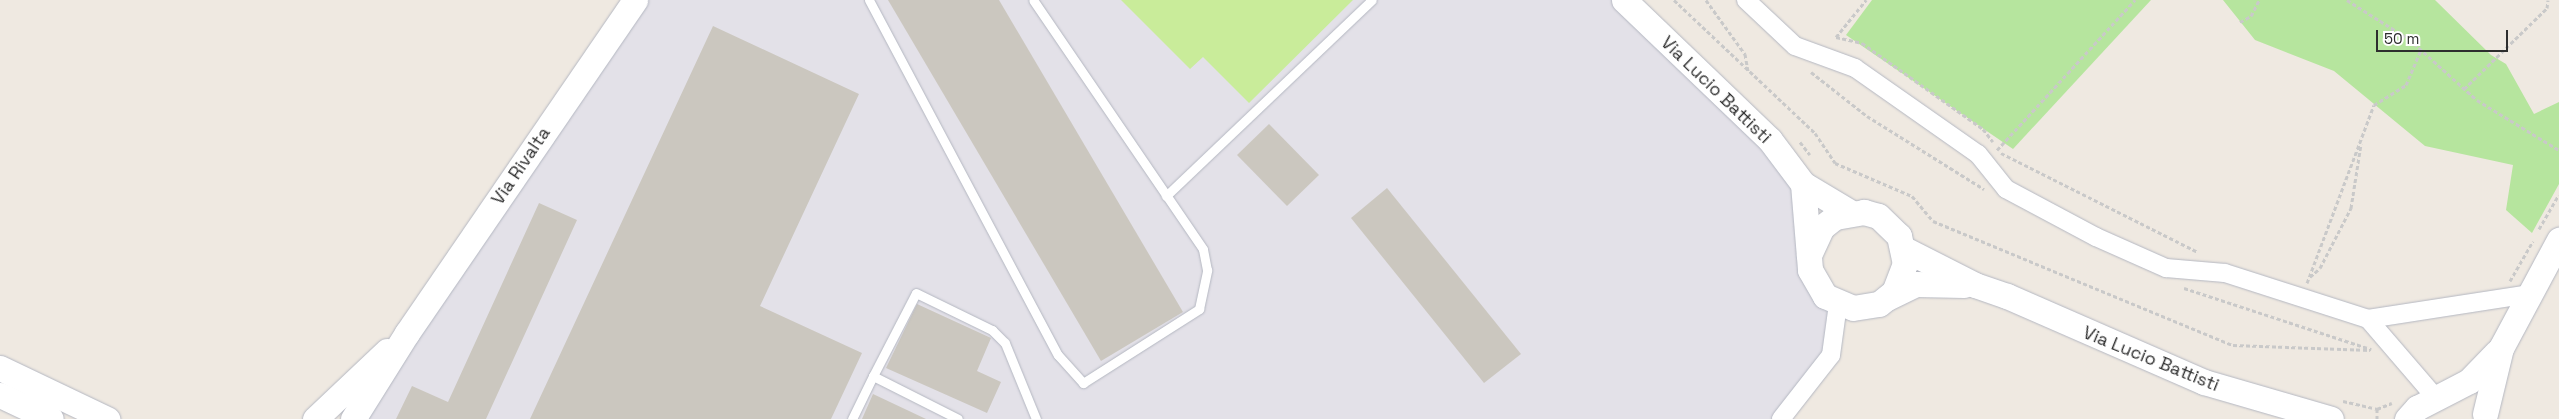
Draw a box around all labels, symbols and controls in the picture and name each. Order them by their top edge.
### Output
scale bar [2379,20,2512,52]
text: 50 m [2384,29,2419,48]
street label: Via Lucio Battisti [1656,32,1776,148]
street label: Via Rivalta [487,123,555,209]
street label: Via Lucio Battisti [2080,322,2222,396]

